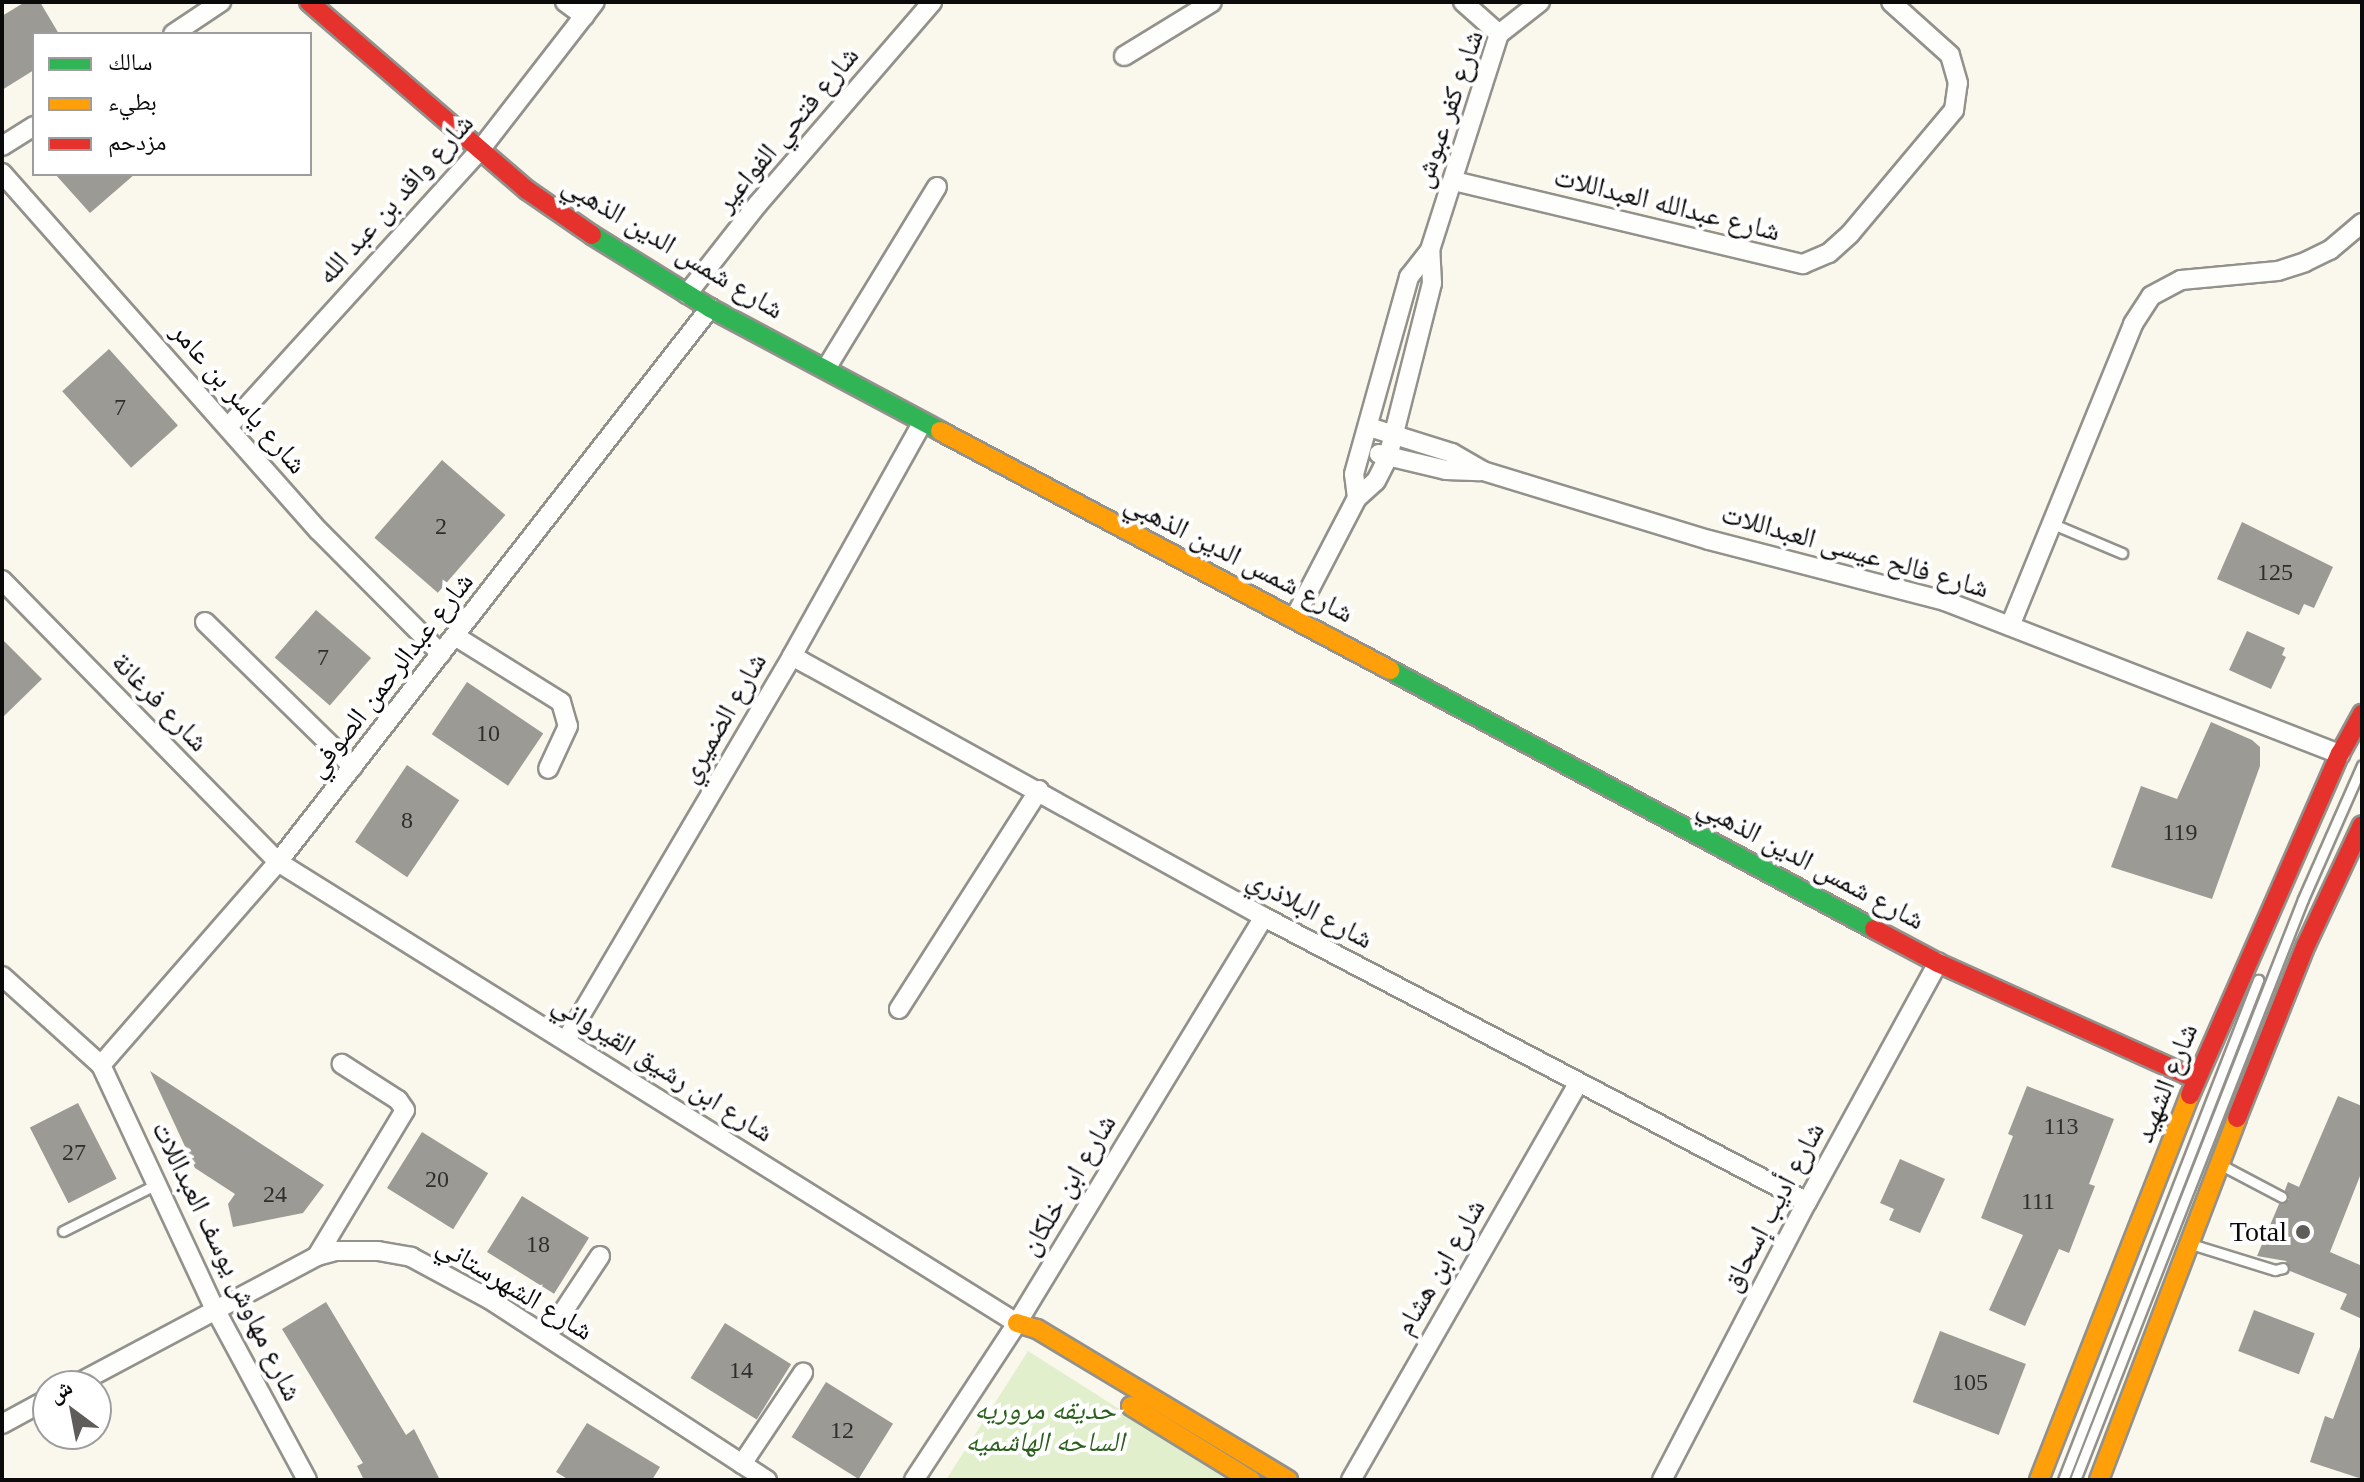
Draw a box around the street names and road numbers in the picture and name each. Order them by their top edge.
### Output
street label: شارع كفر عبوش [1405,26,1491,192]
street label: شارع فتحي الفواعير [708,39,866,219]
street label: شارع واقد بن عبد الله [310,107,480,291]
street label: شارع عبدالله العبداللات [1550,160,1784,248]
street label: شارع شمس الدين الذهبي [556,168,790,326]
street label: شارع ياسر بن عامر [164,315,314,481]
street label: شارع شمس الدين الذهبي [1119,486,1359,630]
street label: شارع فالح عيسى العبداللات [1717,497,1993,605]
street label: شارع عبدالرحمن الصوفي [300,566,480,784]
street label: شارع فرغانة [105,645,215,759]
street label: شارع الضميري [672,647,774,789]
street label: شارع شمس الدين الذهبي [1692,789,1930,937]
street label: شارع البلاذري [1241,862,1379,956]
street label: شارع ابن رشيق القيرواني [546,987,780,1149]
street label: شارع الشهيد [2127,1019,2205,1147]
street label: شارع ابن خلكان [1013,1108,1123,1262]
street label: شارع مهاوش يوسف العبداللات [145,1116,309,1406]
street label: شارع أديب إسحاق [1714,1117,1832,1297]
street label: شارع ابن هشام [1388,1193,1492,1341]
street label: شارع الشهرستاني [431,1228,599,1348]

